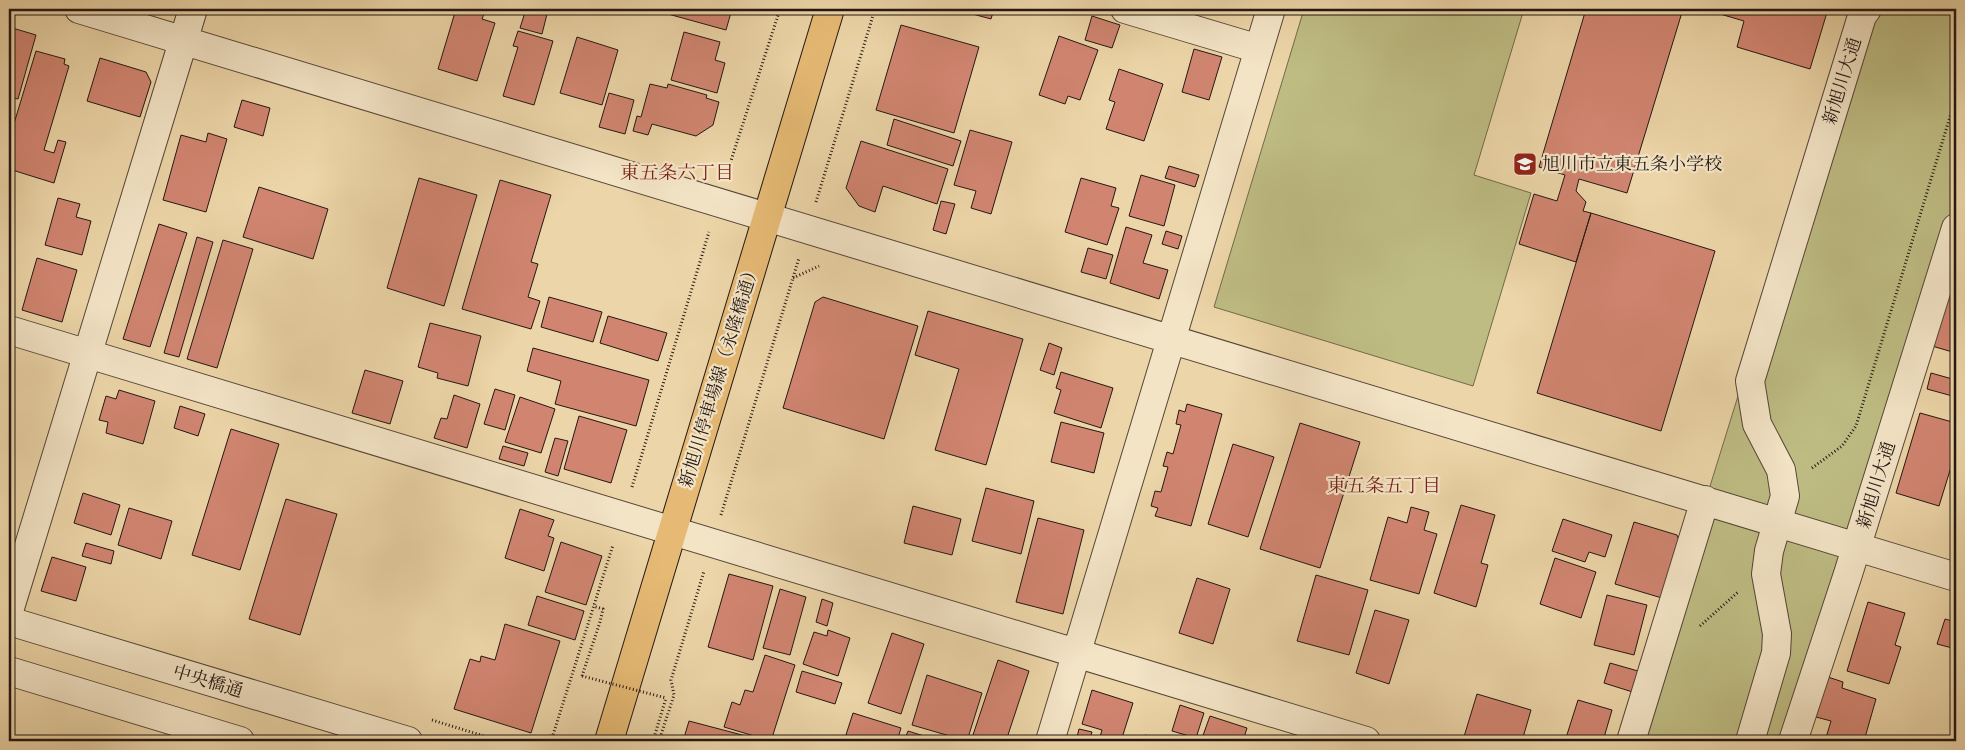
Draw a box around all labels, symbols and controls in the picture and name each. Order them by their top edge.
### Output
street label: 新旭川大通 [1818,35,1867,128]
school or university icon: 旭川市立東五条小学校 [1512,151,1538,177]
place label: 旭川市立東五条小学校 [1542,153,1722,176]
district label: 東五条六丁目 [620,161,734,185]
street label: 新旭川停車場線（永隆橋通） [674,260,765,490]
street label: 新旭川大通 [1852,439,1901,532]
district label: 東五条五丁目 [1327,474,1441,498]
street label: 中央橋通 [170,660,246,703]

